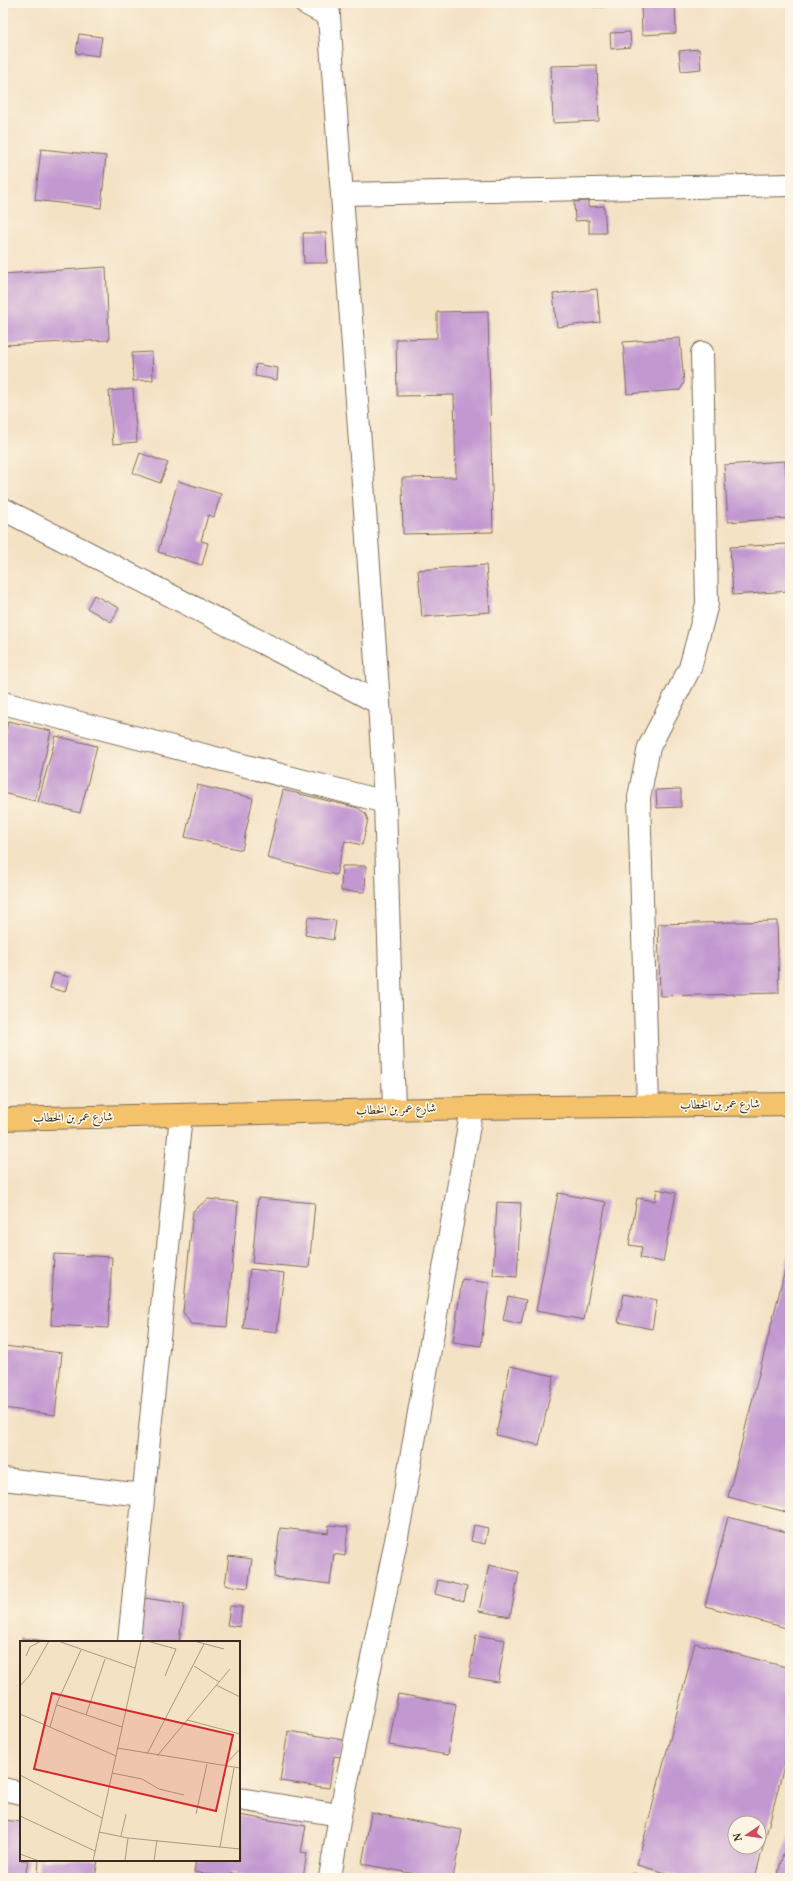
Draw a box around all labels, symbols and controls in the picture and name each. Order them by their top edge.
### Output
street label: شارع عمر بن الخطاب [680,1096,760,1116]
street label: شارع عمر بن الخطاب [356,1101,437,1121]
street label: شارع عمر بن الخطاب [33,1109,113,1129]
inset map [20,1641,240,1861]
north arrow [727,1815,767,1855]
text: N [731,1831,747,1842]

